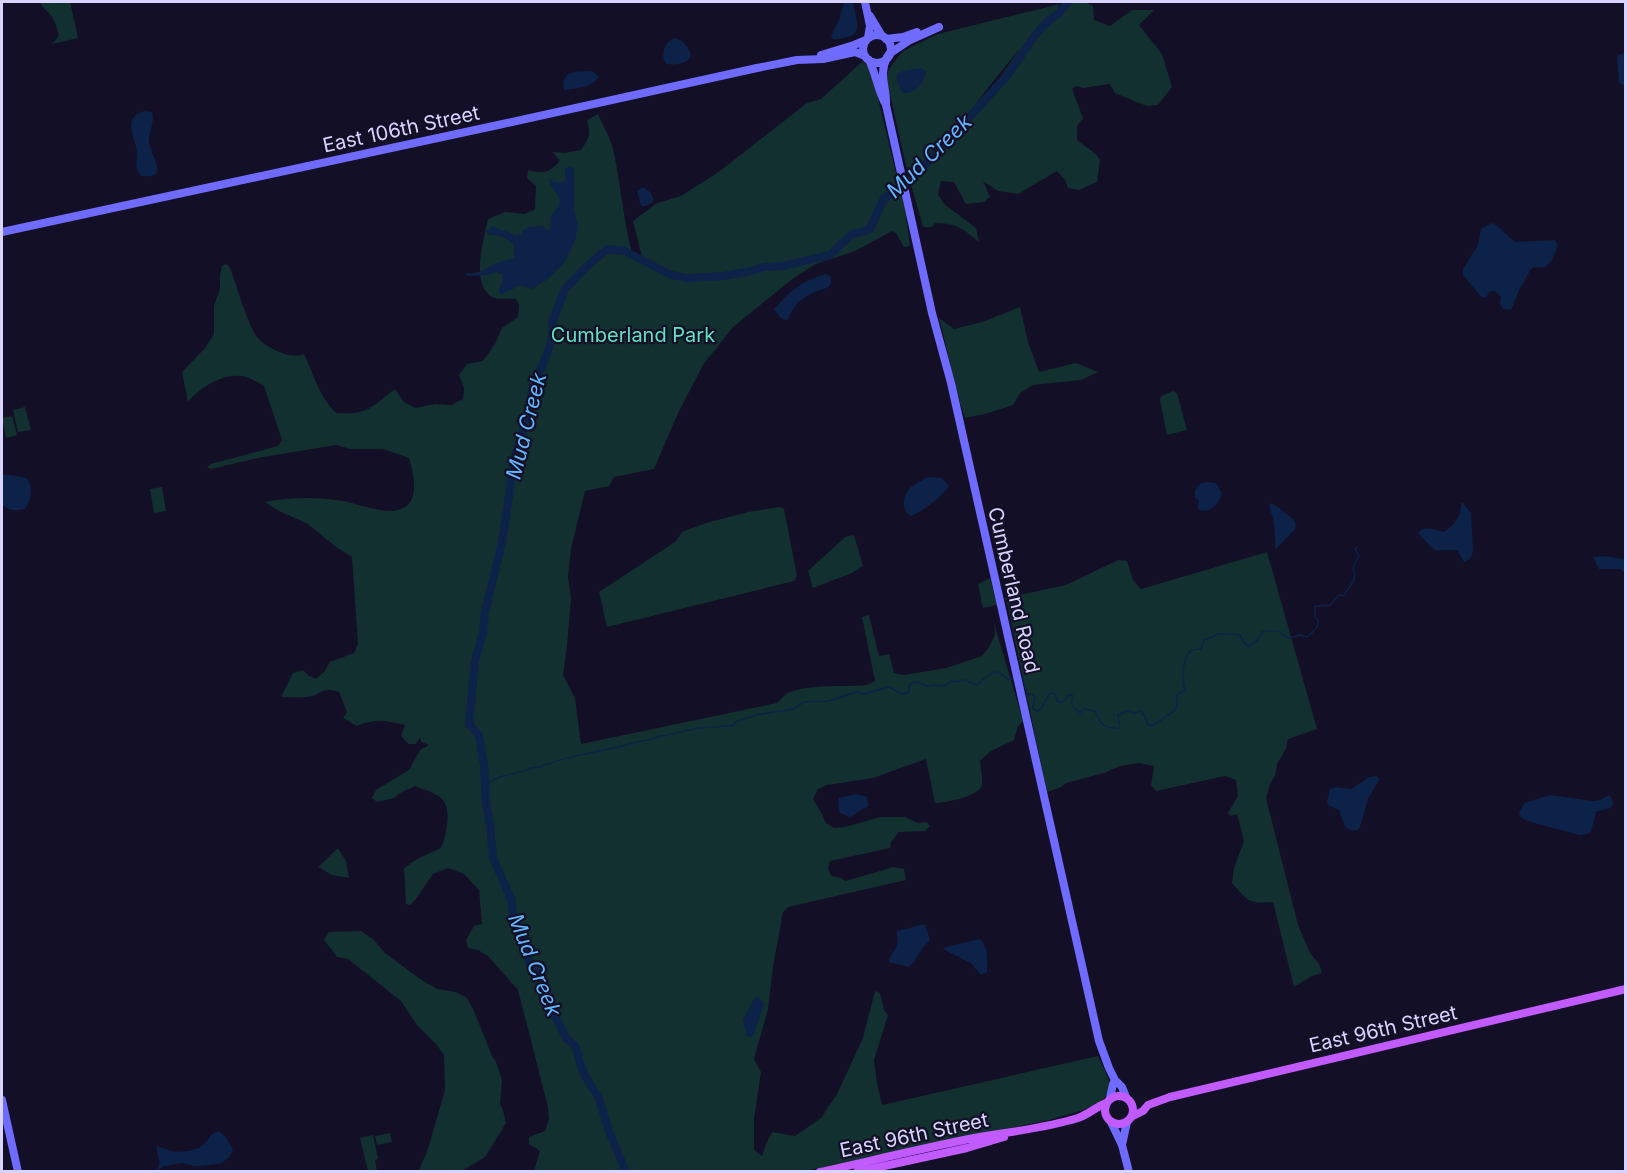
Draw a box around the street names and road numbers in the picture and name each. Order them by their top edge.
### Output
street label: East 106th Street [320,101,482,157]
street label: Cumberland Road [983,505,1045,675]
street label: East 96th Street [1307,1000,1460,1058]
street label: East 96th Street [838,1107,991,1162]

